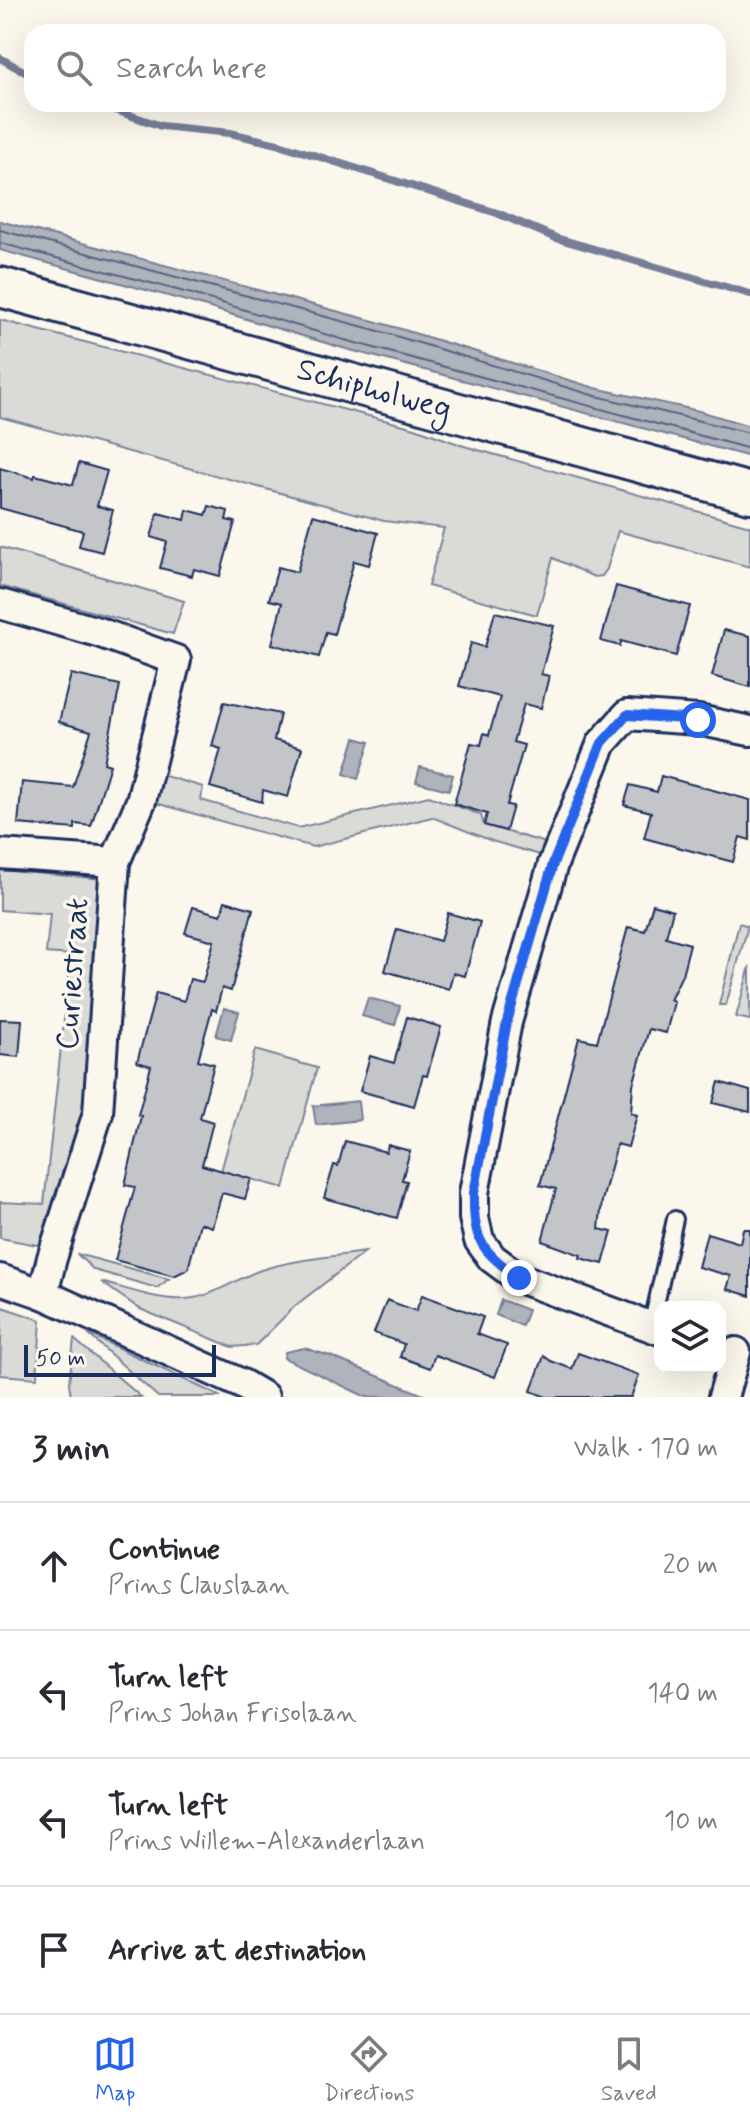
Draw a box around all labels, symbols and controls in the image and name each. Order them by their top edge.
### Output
search box [24,24,726,112]
icon: search [52,46,96,90]
text: Search here [116,49,267,88]
street label: Schipholweg [292,349,456,433]
route start [680,702,716,738]
street label: Curiestraat [47,897,99,1051]
route end [501,1260,537,1296]
map controls [654,1301,726,1373]
button: layers [654,1301,726,1373]
scale bar [24,1341,216,1377]
text: 50 m [36,1345,85,1373]
text: 3 min [32,1427,110,1472]
text: Walk · 170 m [574,1432,718,1466]
text: Continue [108,1530,220,1569]
icon: ahead [32,1544,76,1588]
text: 20 m [663,1549,718,1583]
text: Prins Clauslaan [108,1569,289,1603]
text: Turn left [108,1658,228,1697]
icon: left [32,1672,76,1716]
text: 140 m [647,1677,718,1711]
text: Prins Johan Frisolaan [108,1697,357,1731]
text: Turn left [108,1786,228,1825]
icon: left [32,1800,76,1844]
text: 10 m [664,1805,718,1839]
text: Prins Willem-Alexanderlaan [108,1825,425,1859]
icon: arrive [32,1928,76,1972]
text: Arrive at destination [108,1931,366,1970]
tab: Map [93,2032,137,2108]
tab: Directions [324,2032,414,2108]
tab: Saved [601,2032,657,2108]

